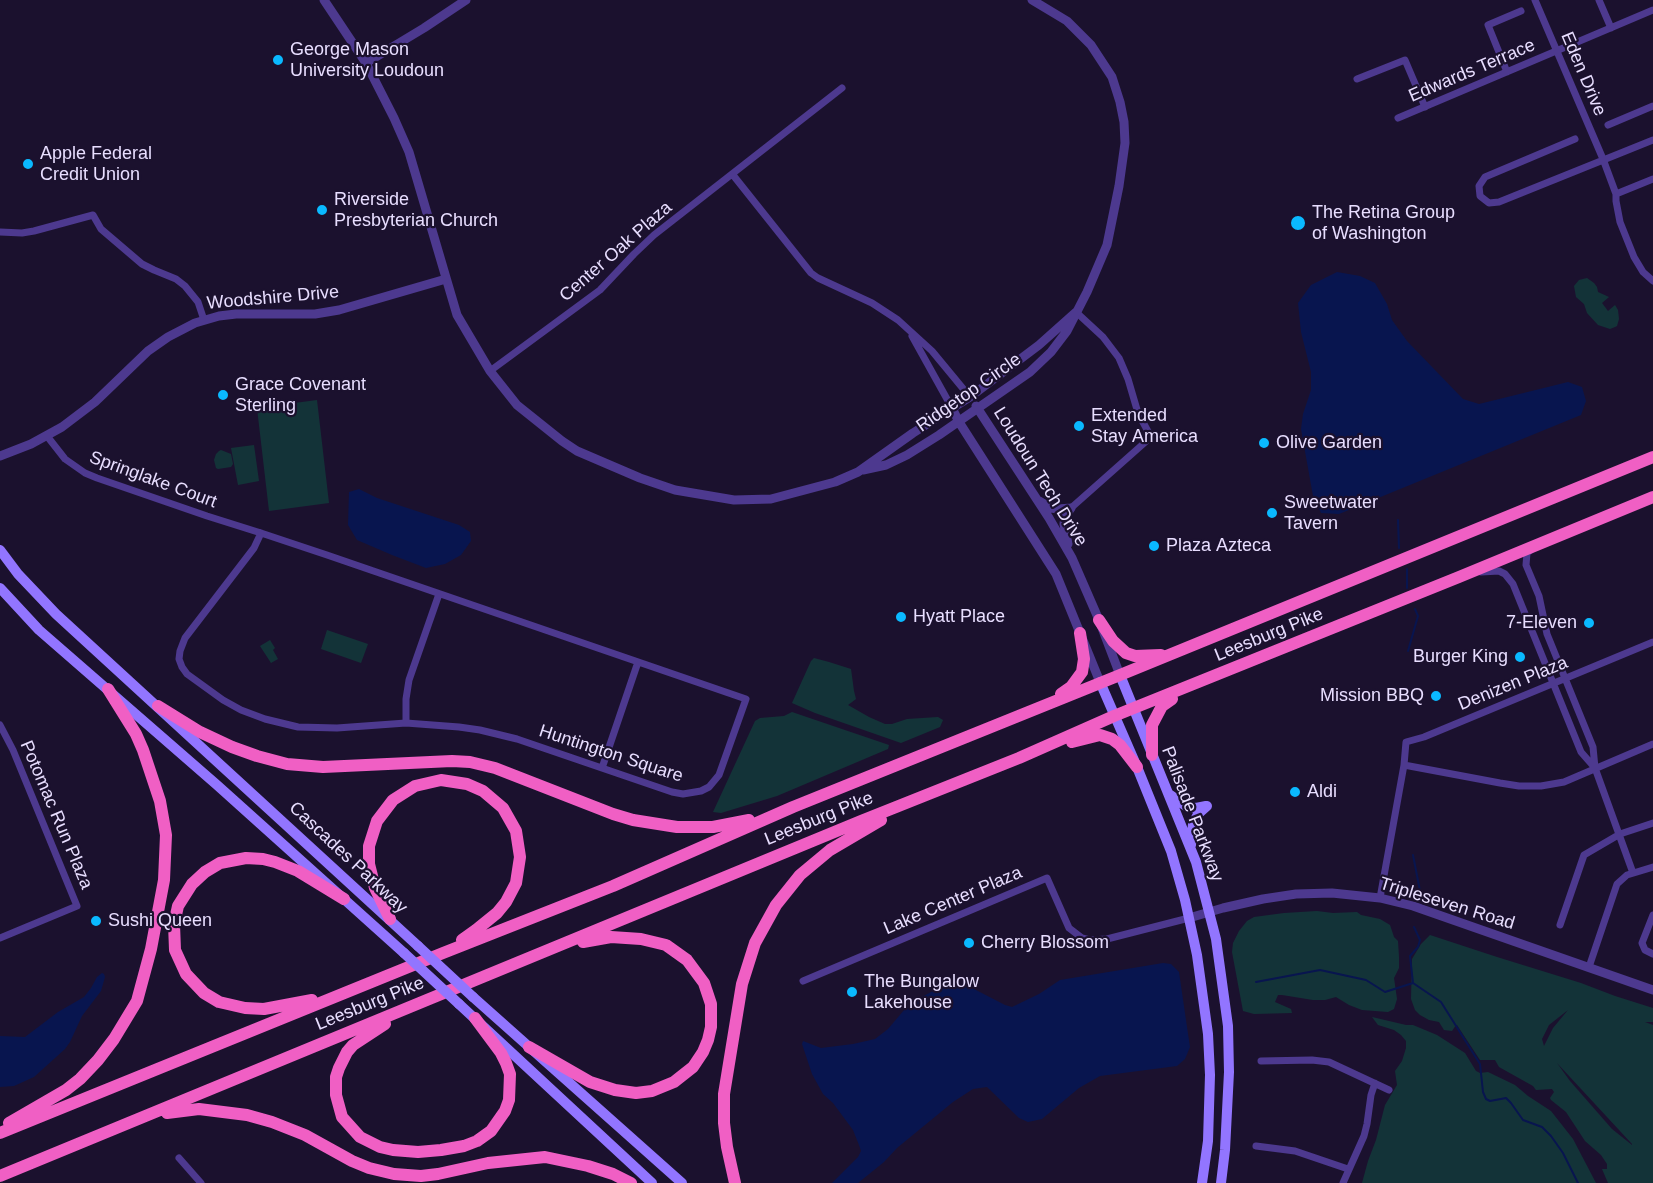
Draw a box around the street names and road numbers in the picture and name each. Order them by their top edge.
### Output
street label: Eden Drive [1556,29,1610,119]
street label: Edwards Terrace [1406,35,1538,107]
street label: Center Oak Plaza [555,197,677,307]
street label: Woodshire Drive [206,281,340,315]
street label: Ridgetop Circle [912,349,1026,437]
street label: Loudoun Tech Drive [988,403,1092,551]
street label: Springlake Court [86,447,220,513]
street label: Leesburg Pike [1212,603,1326,667]
street label: Denizen Plaza [1455,652,1571,716]
street label: Huntington Square [536,721,686,787]
street label: Potomac Run Plaza [15,738,97,892]
street label: Palisade Parkway [1156,743,1228,885]
street label: Leesburg Pike [762,787,876,851]
street label: Cascades Parkway [284,798,412,918]
street label: Lake Center Plaza [881,862,1025,940]
street label: Tripleseven Road [1377,873,1517,935]
street label: Leesburg Pike [313,972,427,1036]

